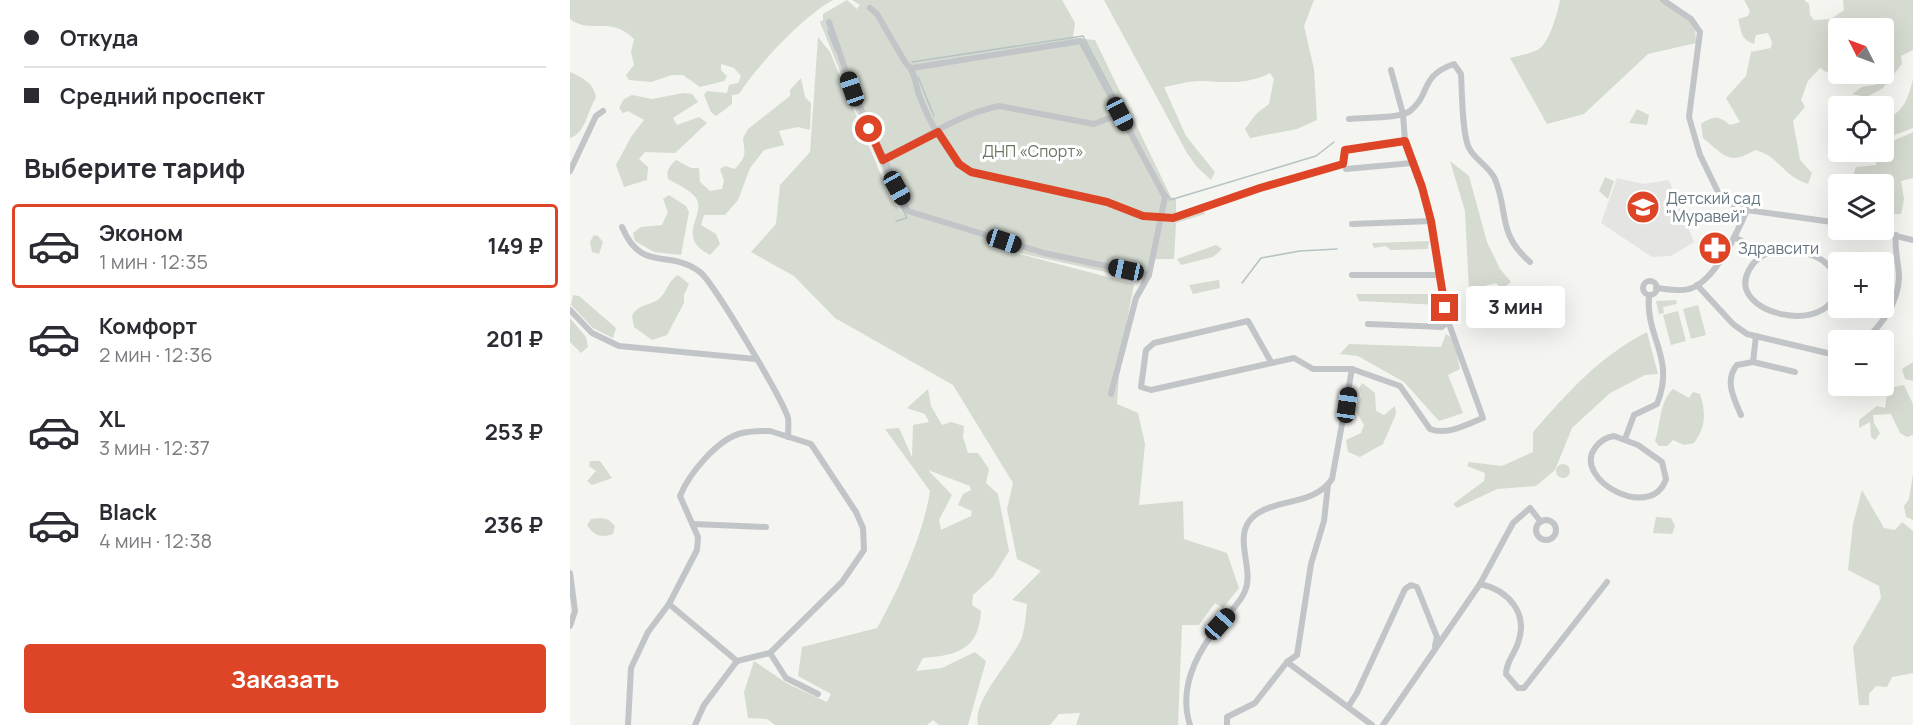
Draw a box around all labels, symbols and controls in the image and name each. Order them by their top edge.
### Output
north arrow [1828,18,1894,84]
map controls [1828,18,1894,396]
text: Откуда [60,23,139,53]
car [838,69,866,109]
text: Средний проспект [60,81,265,111]
car [1104,94,1136,134]
button: locate [1828,96,1894,162]
route start [855,115,882,142]
park label: ДНП «Спорт» [982,140,1084,162]
text: Выберите тариф [24,149,245,186]
car [880,168,914,208]
button: layers [1828,174,1894,240]
place label: Детский сад "Муравей" [1666,187,1761,227]
school or university icon: Детский сад "Муравей" [1625,189,1661,225]
text: Эконом [99,218,183,248]
icon: car [27,219,81,273]
car [984,227,1024,255]
pharmacy icon: Здравсити [1697,230,1733,266]
text: 149 ₽ [487,231,543,261]
place label: Здравсити [1738,237,1819,259]
text: 1 мин · 12:35 [99,248,208,275]
button: + [1828,252,1894,318]
car [1107,257,1145,283]
callout: 3 мин [1466,287,1565,329]
text: 3 мин [1488,293,1543,320]
route end [1431,294,1458,321]
text: Комфорт [99,311,197,341]
icon: car [27,312,81,366]
text: 201 ₽ [486,324,543,354]
button: − [1828,330,1894,396]
text: 2 мин · 12:36 [99,341,213,368]
car [1336,386,1358,424]
text: XL [99,404,125,434]
icon: car [27,405,81,459]
text: 253 ₽ [485,417,543,447]
text: 3 мин · 12:37 [99,434,210,461]
text: Black [99,497,156,527]
icon: car [27,498,81,552]
text: 236 ₽ [484,510,543,540]
text: 4 мин · 12:38 [99,527,212,554]
car [1201,605,1239,643]
button: Заказать [24,644,546,713]

